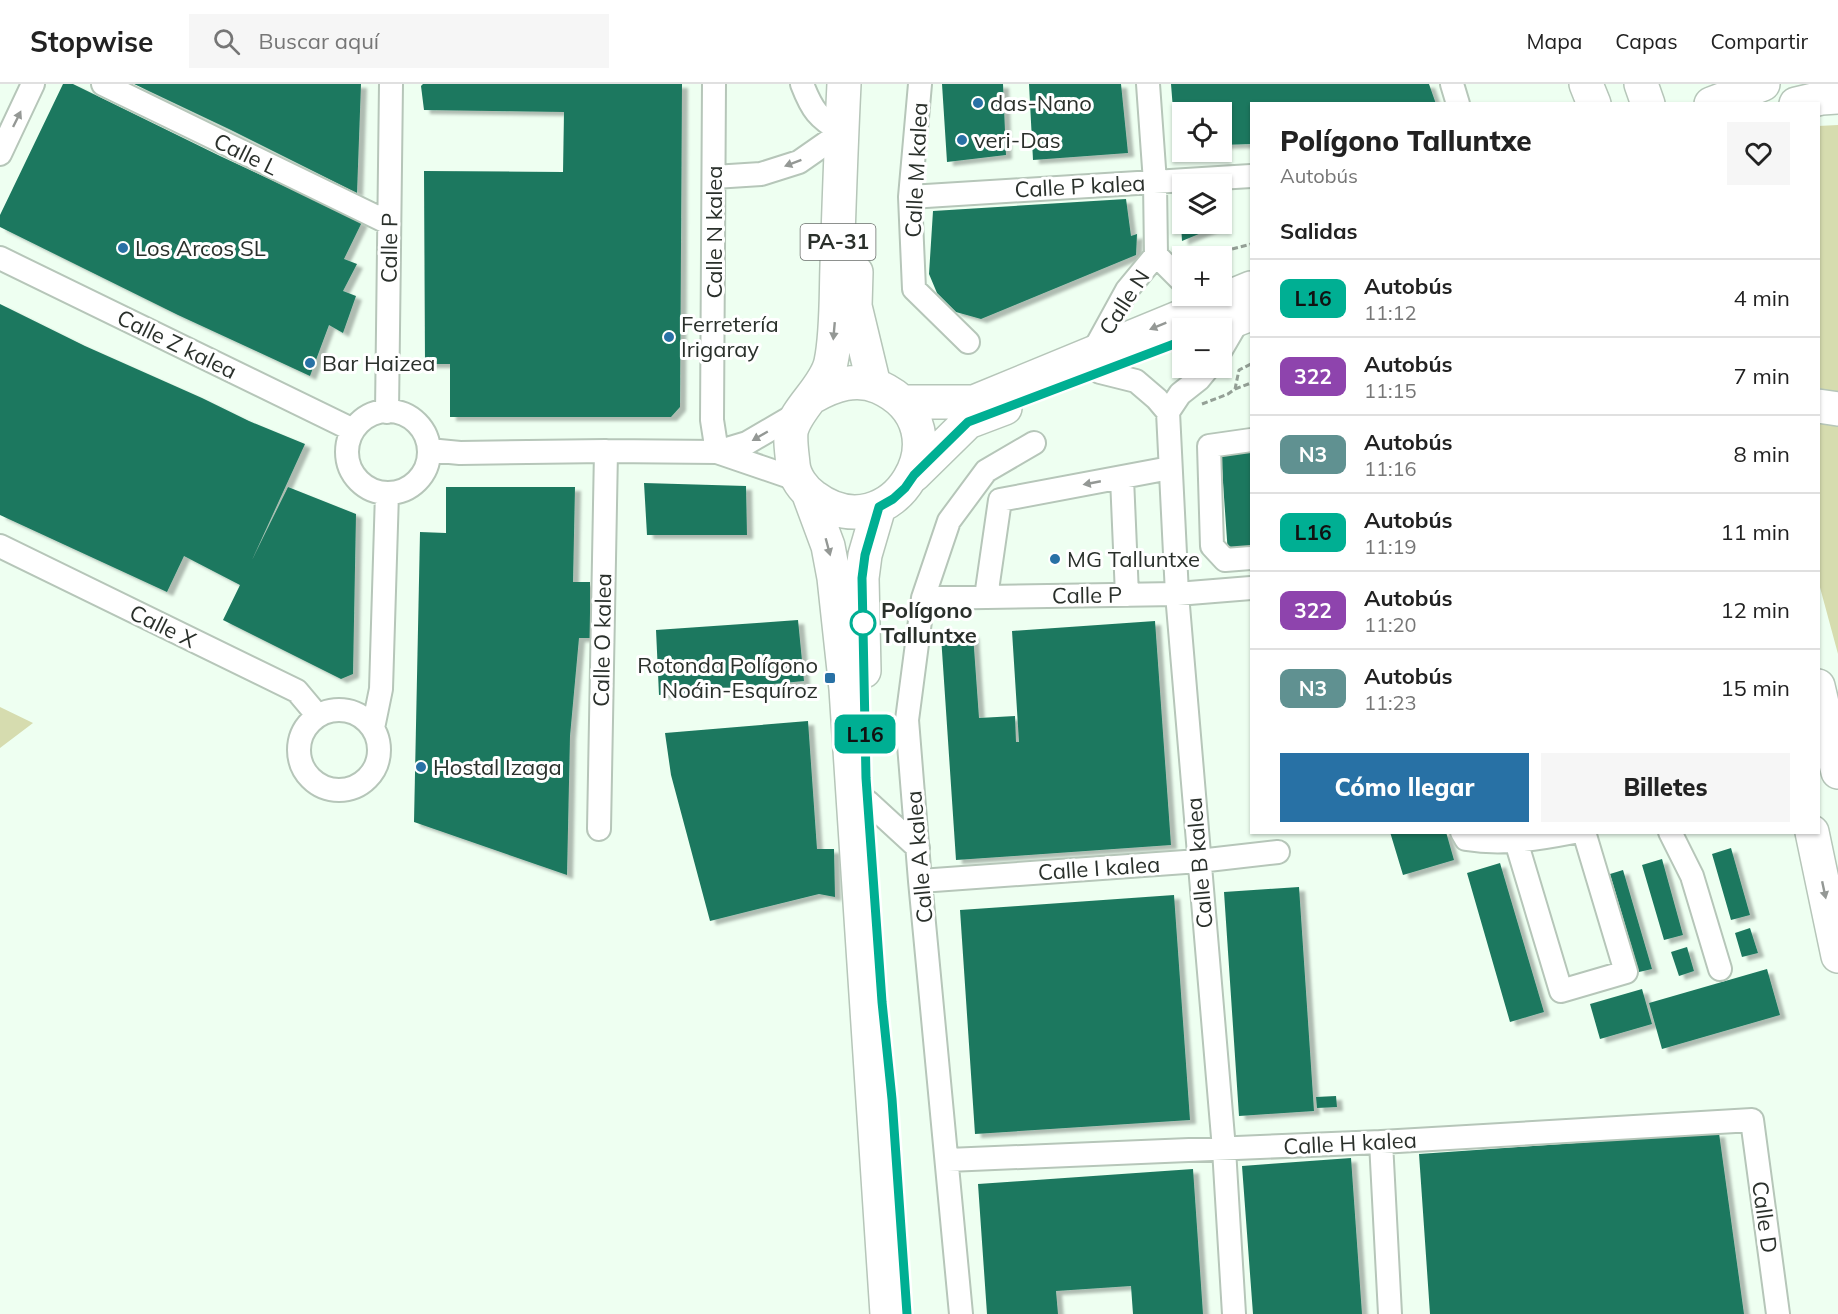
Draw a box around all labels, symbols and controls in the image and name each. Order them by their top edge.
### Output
search box [189,14,609,68]
text: Stopwise [30,24,153,59]
icon: search [210,25,243,58]
text: Buscar aquí [258,27,379,55]
text: Mapa [1527,28,1582,54]
text: Capas [1615,28,1678,54]
text: Compartir [1711,28,1808,54]
place label: das-Nano [990,89,1092,117]
marker: das-Nano [971,96,985,110]
street label: Calle M kalea [898,102,934,238]
map controls [1172,102,1232,378]
button: locate [1172,102,1232,162]
one-way arrow [12,110,21,127]
button: heart [1727,122,1790,185]
text: Polígono Talluntxe [1280,123,1532,158]
street label: Calle L [209,126,283,182]
place label: veri-Das [974,126,1061,154]
marker: veri-Das [955,133,969,147]
one-way arrow [784,159,802,169]
text: Autobús [1280,163,1358,188]
street label: Calle N kalea [700,165,728,299]
street label: Calle P kalea [1014,169,1146,203]
button: layers [1172,174,1232,234]
street label: Calle P [374,213,404,283]
text: Salidas [1280,217,1358,245]
road number: PA-31 [800,224,876,260]
place label: Los Arcos SL [135,234,266,262]
marker: Los Arcos SL [116,241,130,255]
button: + [1172,246,1232,306]
street label: Calle N [1093,264,1155,340]
text: Autobús [1364,272,1453,300]
text: 4 min [1734,284,1790,312]
text: L16 [1295,285,1331,311]
text: 11:12 [1364,300,1417,325]
street label: Calle Z kalea [113,303,241,385]
place label: Ferretería Irigaray [681,310,779,363]
button: − [1172,318,1232,378]
one-way arrow [829,322,839,341]
one-way arrow [1149,322,1167,331]
marker: Ferretería Irigaray [662,330,676,344]
place label: Bar Haizea [322,349,436,377]
text: Autobús [1364,350,1453,378]
marker: Bar Haizea [303,356,317,370]
text: 7 min [1734,362,1790,390]
text: 322 [1294,363,1332,389]
text: 11:15 [1364,378,1417,403]
text: Autobús [1364,428,1453,456]
one-way arrow [751,431,768,441]
text: 8 min [1734,440,1790,468]
text: N3 [1299,441,1327,467]
text: 11:16 [1364,456,1417,481]
one-way arrow [1082,479,1101,488]
text: Autobús [1364,506,1453,534]
text: 11 min [1720,518,1790,546]
text: L16 [1295,519,1331,545]
text: 11:19 [1364,534,1417,559]
one-way arrow [823,538,833,556]
place label: MG Talluntxe [1067,545,1200,573]
marker: MG Talluntxe [1048,552,1062,566]
street label: Calle O kalea [587,573,617,707]
street label: Calle P [1052,580,1122,610]
text: Autobús [1364,584,1453,612]
place label: Polígono Talluntxe [881,596,977,649]
text: 12 min [1720,596,1790,624]
text: 322 [1294,597,1332,623]
street label: Calle X [125,598,201,654]
marker: Polígono Talluntxe [850,610,876,636]
text: 11:20 [1364,612,1417,637]
place label: Rotonda Polígono Noáin-Esquíroz [637,651,818,704]
text: Autobús [1364,662,1453,690]
marker: Rotonda Polígono Noáin-Esquíroz [823,671,837,685]
text: 15 min [1720,674,1790,702]
text: N3 [1299,675,1327,701]
text: 11:23 [1364,690,1417,715]
line badge: L16 [830,714,900,754]
text: L16 [847,721,883,747]
place label: Hostal Izaga [433,753,562,781]
button: Cómo llegar [1280,753,1529,822]
button: Billetes [1541,753,1790,822]
marker: Hostal Izaga [414,760,428,774]
street label: Calle A kalea [899,790,939,924]
street label: Calle B kalea [1179,796,1219,930]
street label: Calle I kalea [1037,850,1161,886]
one-way arrow [1820,880,1830,899]
street label: Calle H kalea [1283,1126,1417,1160]
street label: Calle D [1746,1179,1784,1255]

